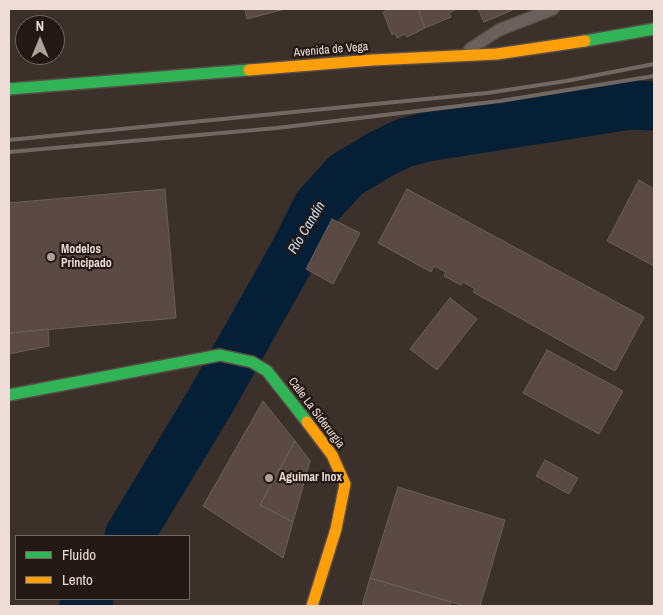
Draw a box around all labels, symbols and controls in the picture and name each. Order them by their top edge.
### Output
north arrow [15,15,65,65]
text: N [36,17,44,35]
street label: Avenida de Vega [293,40,369,60]
water label: Río Candín [285,199,329,257]
place label: Modelos Principado [61,243,112,271]
marker: Modelos Principado [45,251,57,263]
street label: Calle La Siderurgia [285,375,347,451]
place label: Aguimar Inox [279,471,342,485]
marker: Aguimar Inox [263,472,275,484]
legend [15,535,190,600]
text: Fluido [62,544,96,565]
text: Lento [62,569,93,590]

